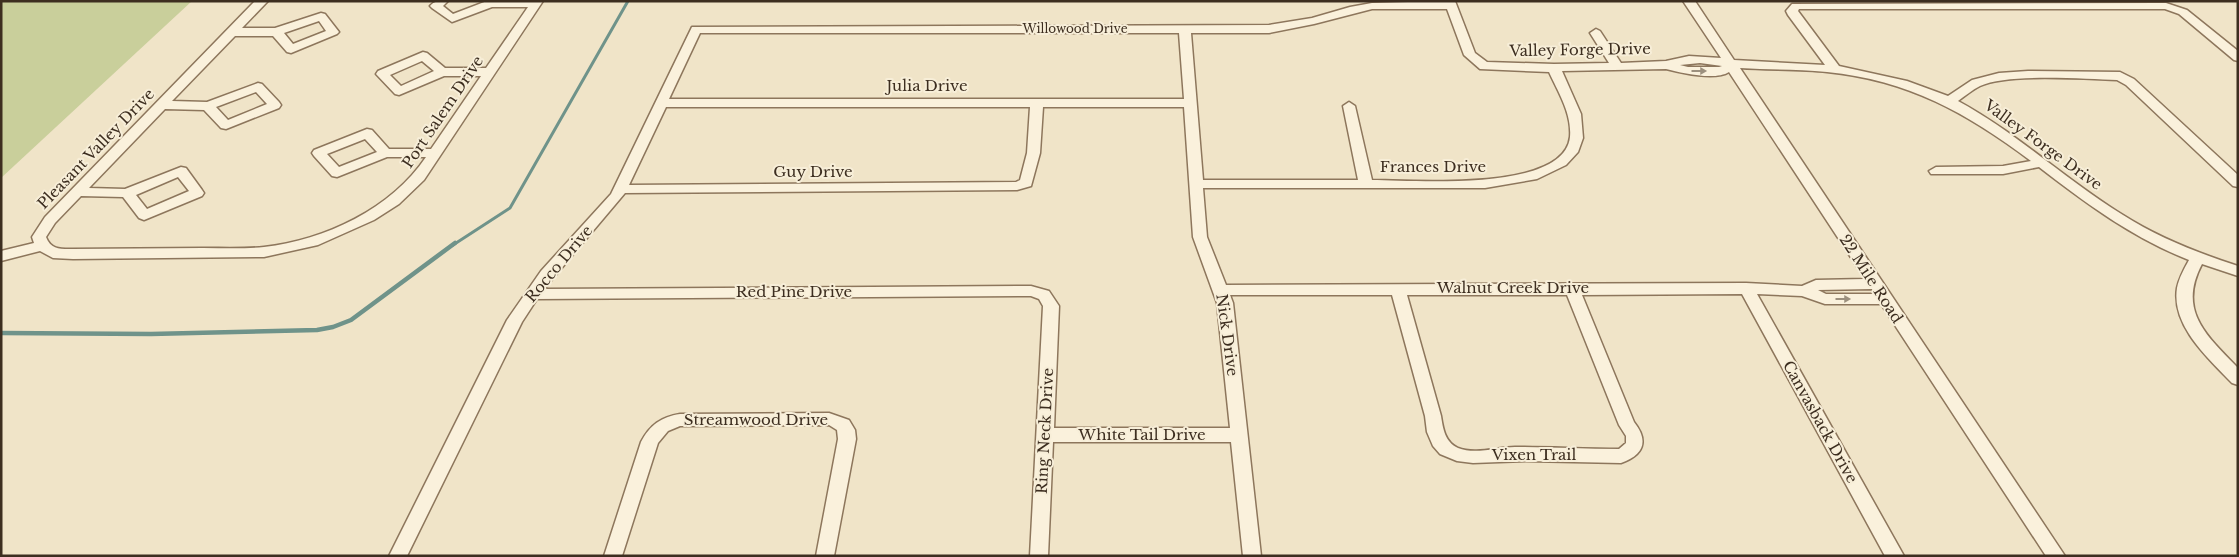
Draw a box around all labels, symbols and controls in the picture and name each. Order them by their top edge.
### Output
street label: Willowood Drive [1021,21,1128,36]
street label: Valley Forge Drive [1508,39,1651,60]
street label: Port Salem Drive [398,52,487,172]
one-way arrow [1692,67,1708,75]
street label: Julia Drive [885,76,967,95]
street label: Pleasant Valley Drive [33,85,158,213]
street label: Valley Forge Drive [1980,95,2106,194]
street label: Frances Drive [1380,157,1486,176]
street label: Guy Drive [773,162,853,181]
street label: Rocco Drive [521,221,596,306]
street label: 22 Mile Road [1836,231,1907,327]
street label: Walnut Creek Drive [1436,278,1589,297]
street label: Red Pine Drive [736,282,852,301]
street label: Nick Drive [1212,293,1243,377]
one-way arrow [1836,295,1852,303]
street label: Canvasback Drive [1779,357,1862,486]
street label: Ring Neck Drive [1032,367,1057,495]
street label: Streamwood Drive [684,410,828,429]
street label: White Tail Drive [1077,425,1206,444]
street label: Vixen Trail [1491,445,1576,464]

